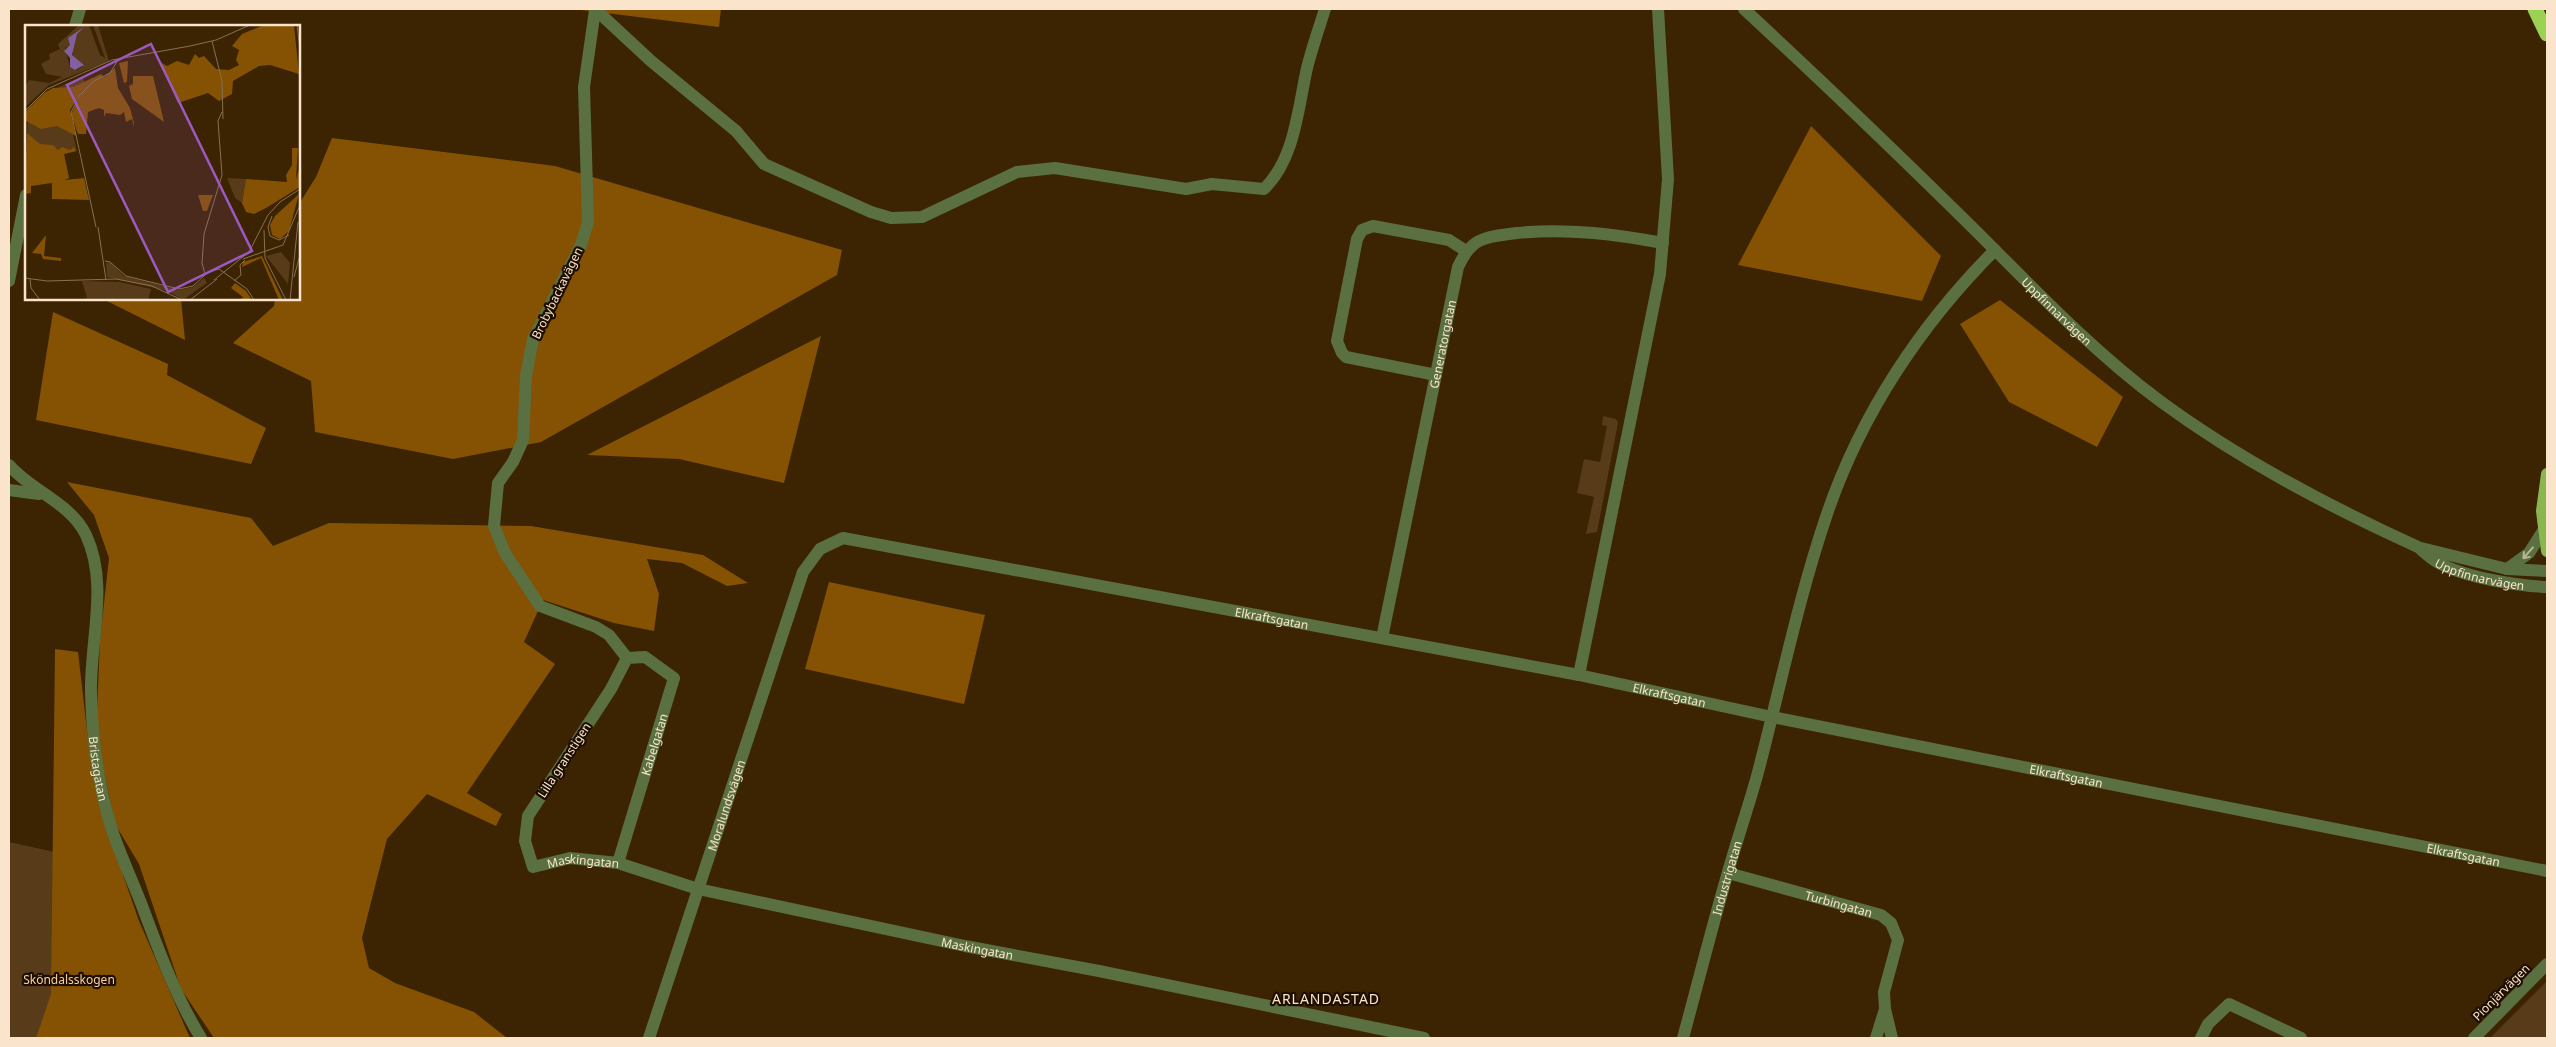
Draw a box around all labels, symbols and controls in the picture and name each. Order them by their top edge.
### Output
inset map [25,25,300,300]
street label: Brobybackavägen [527,244,587,342]
street label: Uppfinnarvägen [2018,273,2096,349]
street label: Generatorgatan [1425,298,1460,390]
one-way arrow [2522,546,2533,559]
street label: Uppfinnarvägen [2432,554,2525,594]
street label: Elkraftsgatan [1234,603,1310,633]
street label: Elkraftsgatan [1631,678,1708,711]
street label: Kabelgatan [637,711,671,777]
street label: Lilla granstigen [533,719,595,801]
street label: Bristagatan [85,735,112,803]
street label: Moralundsvägen [703,758,749,853]
street label: Elkraftsgatan [2028,760,2104,791]
street label: Industrigatan [1708,838,1745,917]
street label: Elkraftsgatan [2425,839,2502,870]
street label: Maskingatan [545,850,620,872]
street label: Turbingatan [1803,886,1874,921]
street label: Maskingatan [940,933,1015,963]
street label: Pionjärvägen [2469,960,2533,1024]
park label: Sköndalsskogen [23,971,115,988]
district label: ARLANDASTAD [1272,989,1380,1008]

